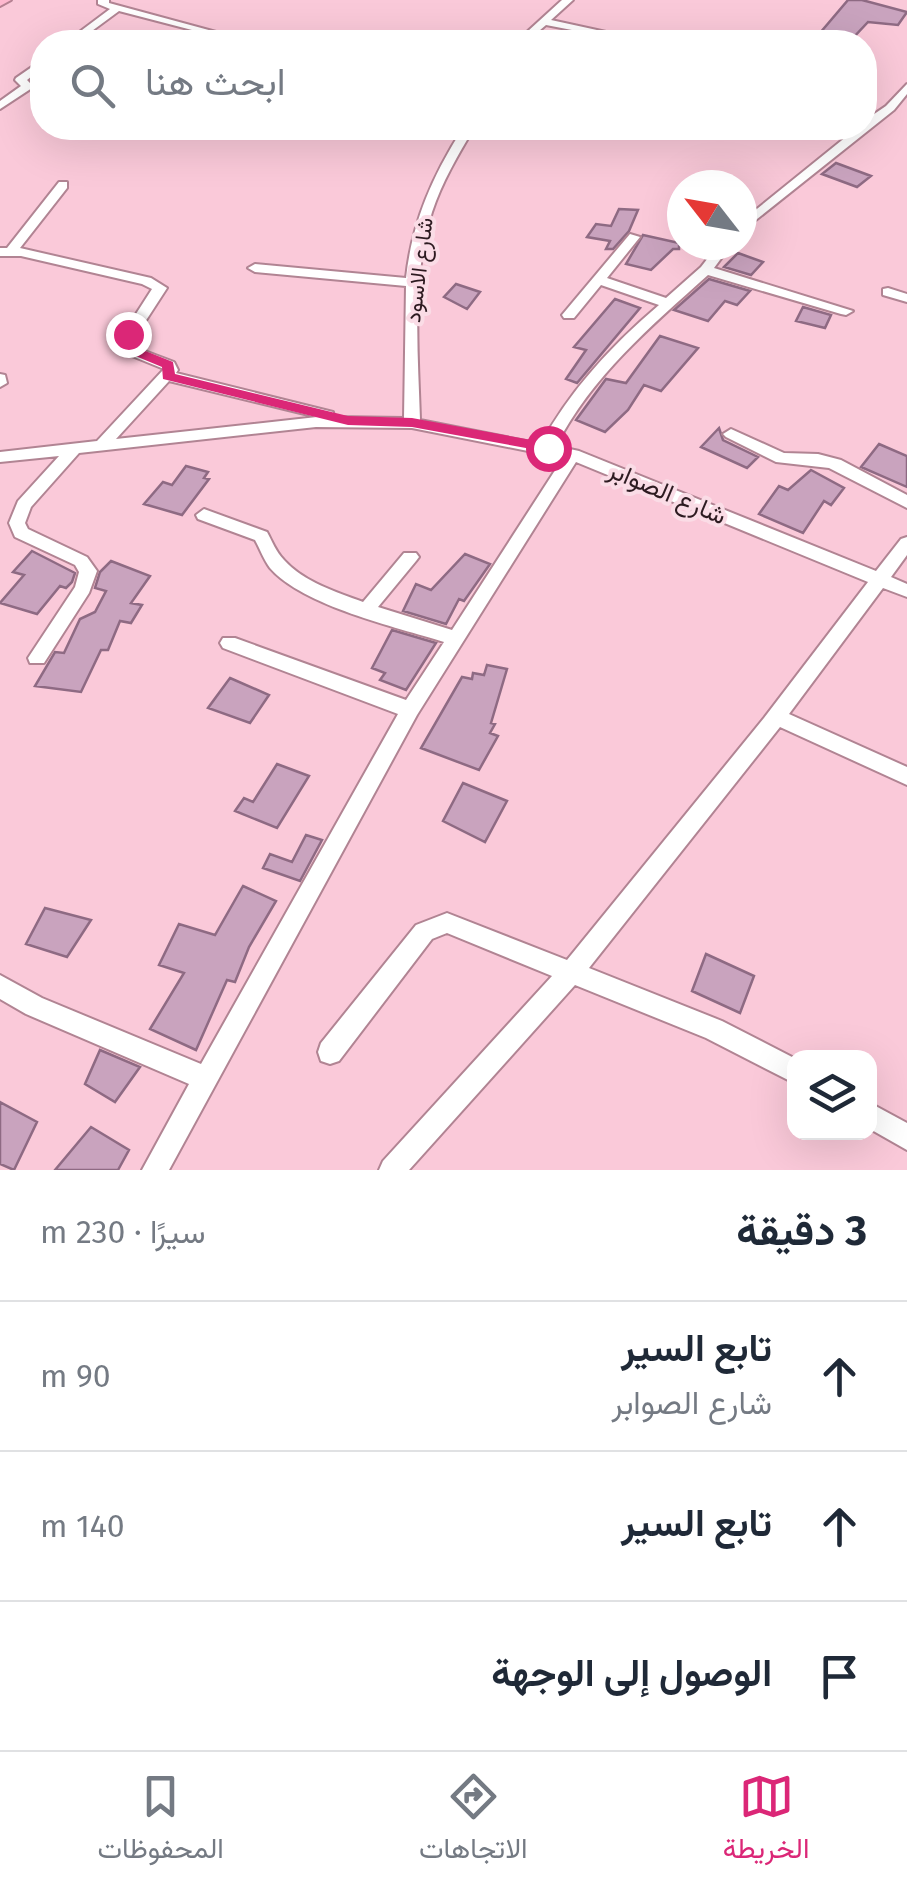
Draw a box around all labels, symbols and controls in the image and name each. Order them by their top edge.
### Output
search box [30,30,877,140]
icon: search [65,58,120,113]
text: ابحث هنا [145,59,285,105]
north arrow [667,170,757,260]
street label: شارع الاسود [399,216,440,324]
route end [106,312,152,358]
route start [526,426,572,472]
street label: شارع الصوابر [602,454,731,532]
map controls [787,1050,877,1140]
button: layers [787,1050,877,1140]
text: 3 دقيقة [736,1206,867,1256]
text: سيرًا · 230 m [40,1213,206,1251]
text: تابع السير [621,1325,772,1371]
icon: ahead [812,1349,867,1404]
text: 90 m [40,1357,111,1395]
text: شارع الصوابر [612,1384,772,1422]
icon: ahead [812,1499,867,1554]
text: تابع السير [621,1500,772,1546]
text: 140 m [40,1507,125,1545]
icon: arrive [812,1649,867,1704]
text: الوصول إلى الوجهة [491,1650,772,1696]
tab: المحفوظات [98,1769,224,1873]
tab: الاتجاهات [419,1769,528,1873]
tab: الخريطة [723,1769,809,1873]

